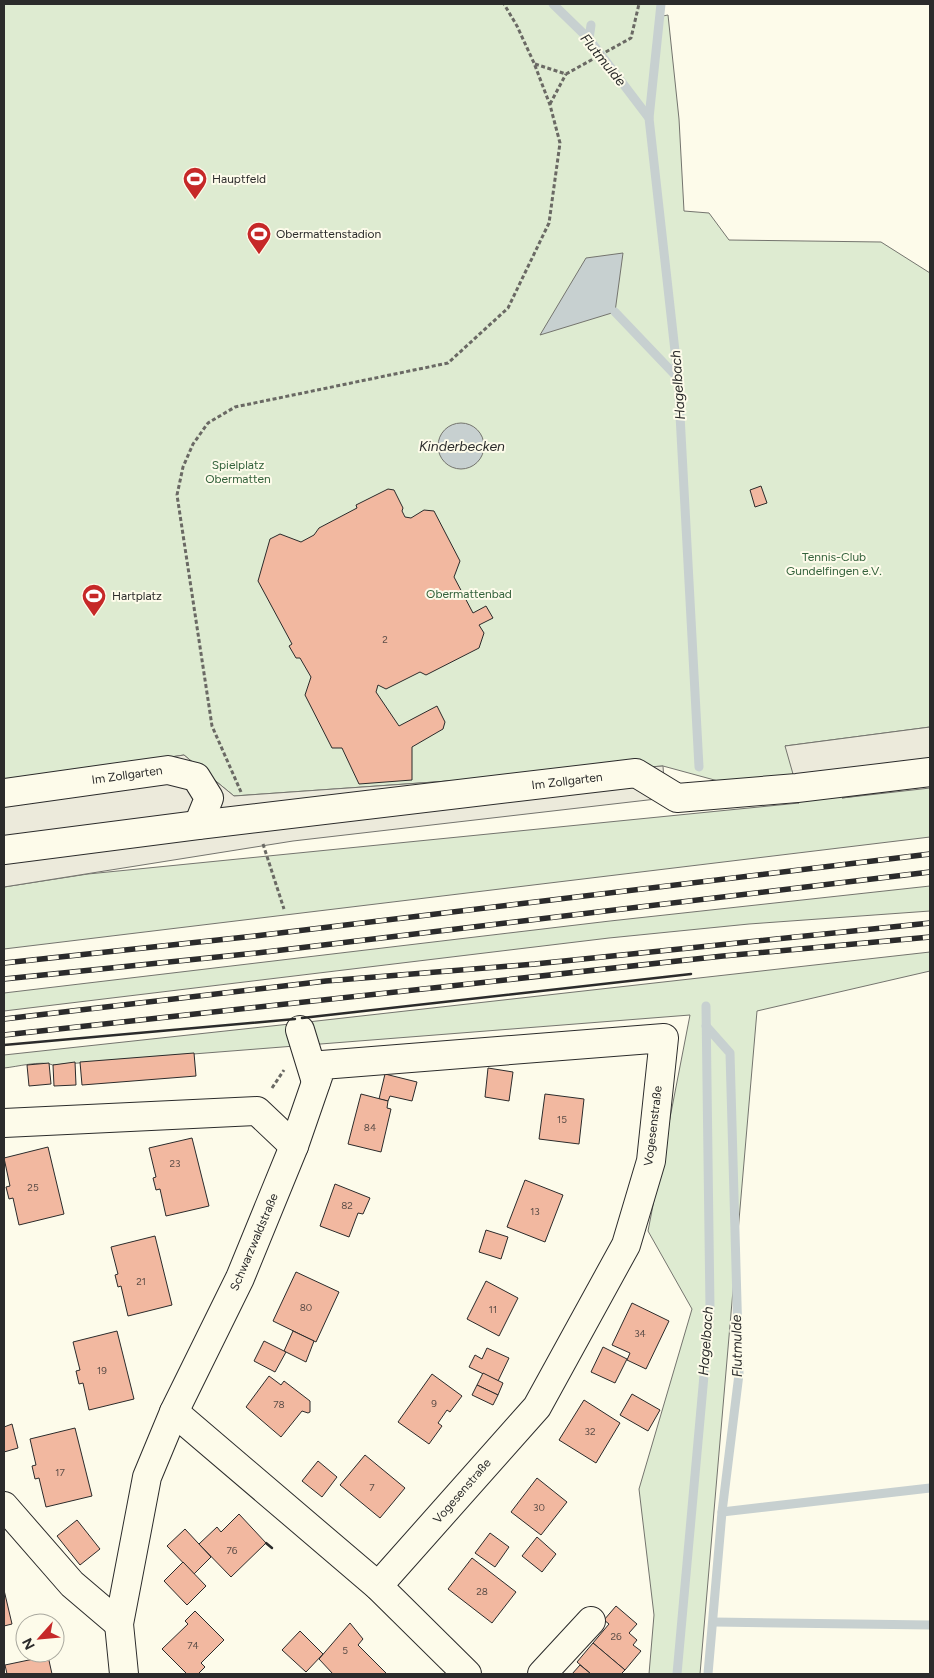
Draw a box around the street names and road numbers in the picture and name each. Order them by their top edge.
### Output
street label: Im Zollgarten [91,763,164,787]
street label: Im Zollgarten [531,770,604,792]
street label: Vogesenstraße [641,1085,665,1167]
street label: Schwarzwaldstraße [227,1191,281,1293]
street label: Vogesenstraße [430,1456,494,1526]

